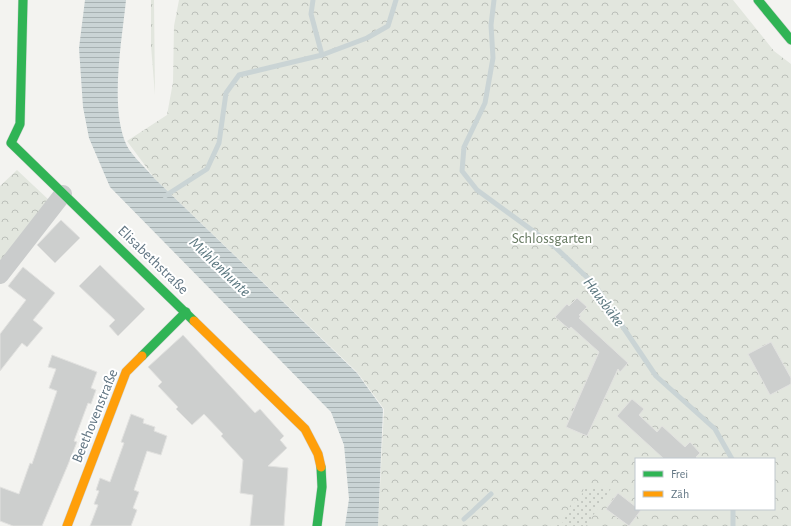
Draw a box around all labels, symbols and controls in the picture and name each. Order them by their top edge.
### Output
street label: Elisabethstraße [115,223,191,297]
park label: Schlossgarten [512,231,592,246]
water label: Mühlenhunte [186,234,254,300]
water label: Hausbäke [580,274,628,330]
street label: Beethovenstraße [69,367,121,465]
legend [635,458,775,510]
text: Frei [671,468,688,480]
text: Zäh [671,488,689,500]

